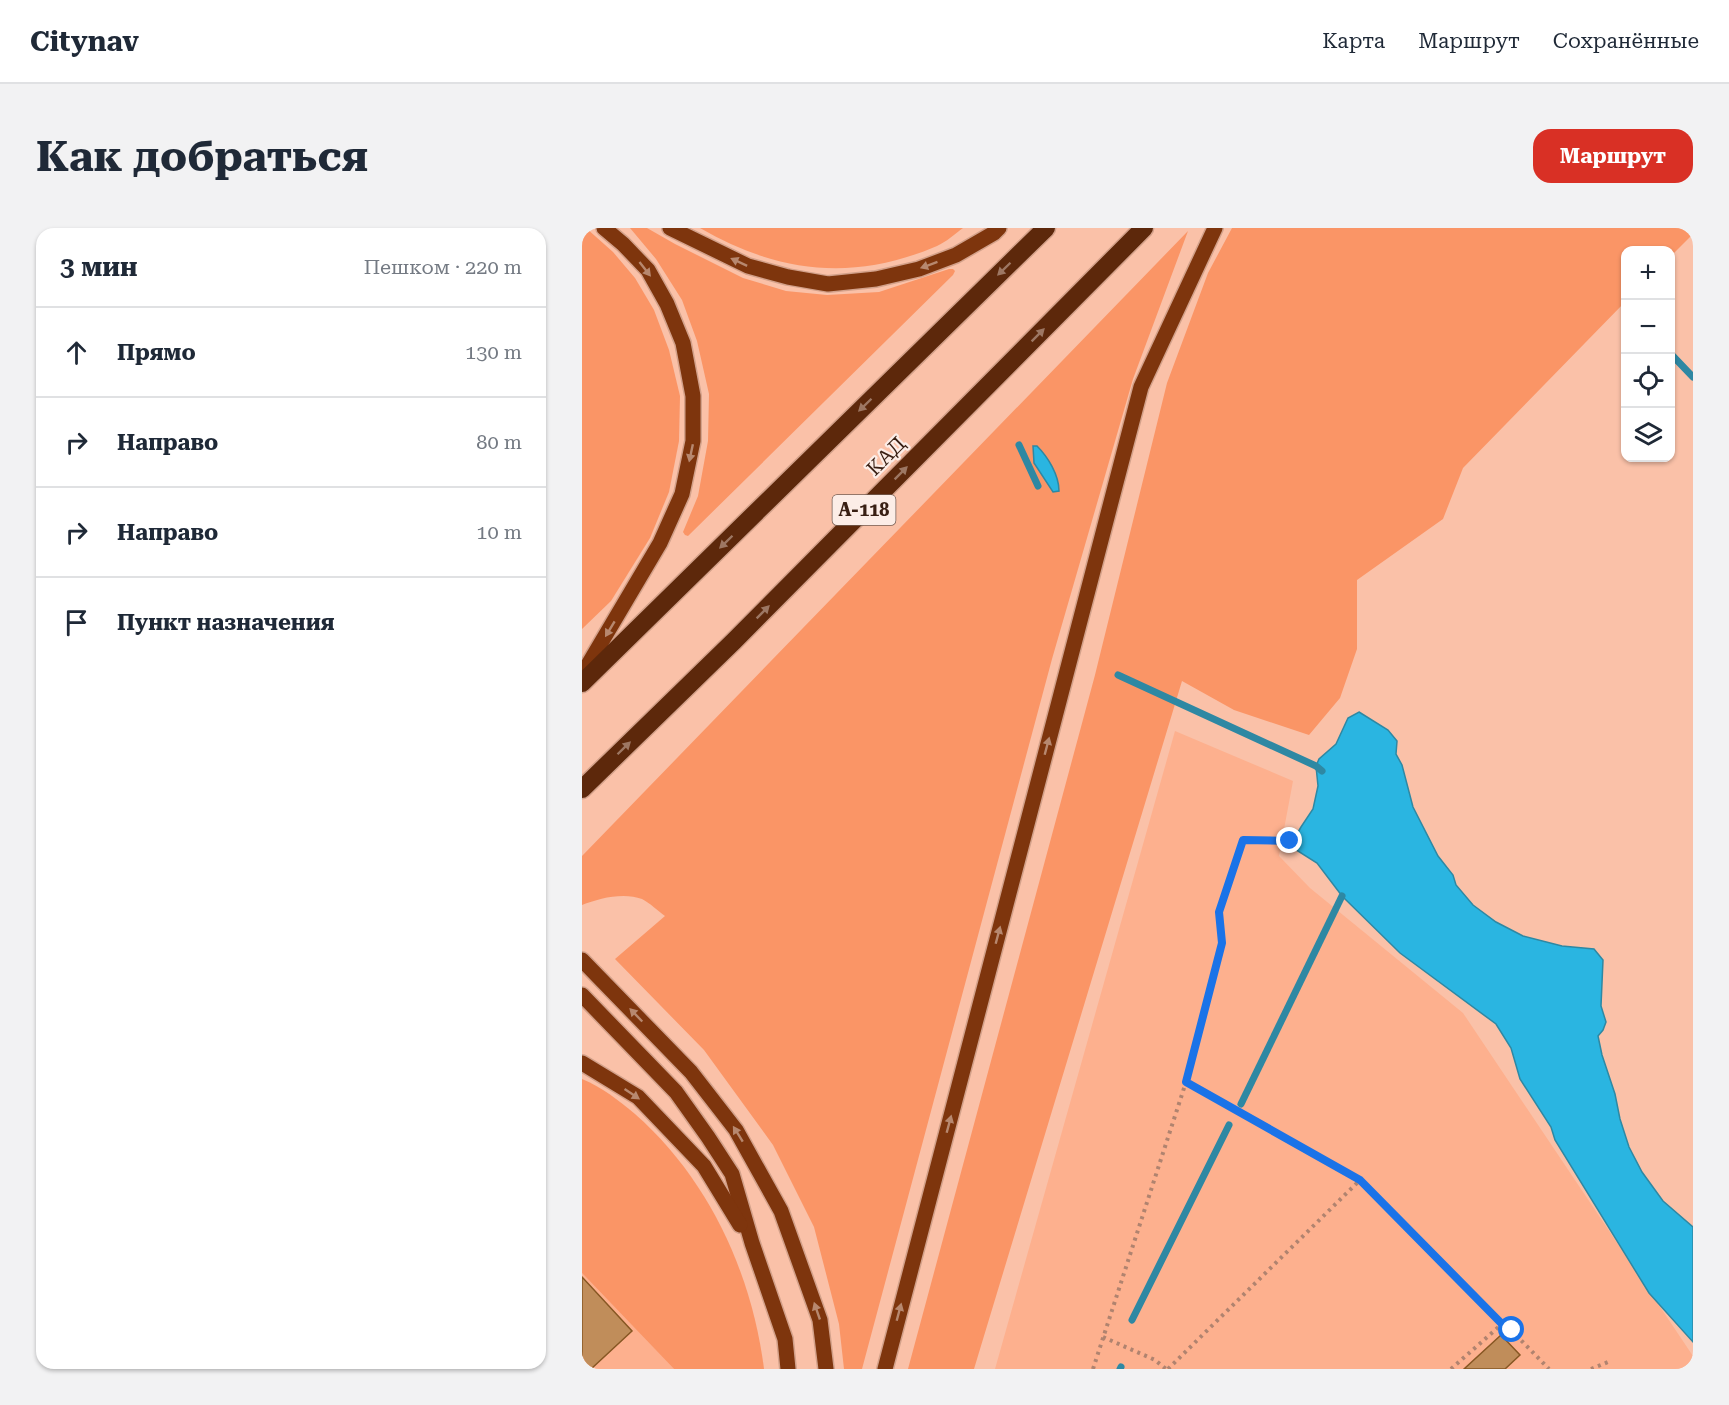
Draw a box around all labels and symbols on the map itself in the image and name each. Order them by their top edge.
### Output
one-way arrow [731,258,748,267]
one-way arrow [639,261,652,277]
one-way arrow [920,261,938,270]
one-way arrow [997,262,1012,276]
one-way arrow [1031,327,1045,342]
one-way arrow [859,398,873,412]
street label: КАД [862,432,910,480]
one-way arrow [686,444,695,463]
one-way arrow [893,467,907,481]
road number: А-118 [832,495,896,525]
one-way arrow [718,535,733,549]
one-way arrow [756,605,770,619]
one-way arrow [604,621,615,637]
one-way arrow [1043,737,1053,756]
one-way arrow [616,742,631,755]
route end [1276,827,1302,853]
one-way arrow [994,926,1003,944]
one-way arrow [629,1009,643,1023]
one-way arrow [624,1088,640,1099]
one-way arrow [944,1115,954,1133]
one-way arrow [733,1126,744,1142]
one-way arrow [811,1302,821,1320]
one-way arrow [895,1303,905,1322]
route start [1498,1316,1524,1342]

